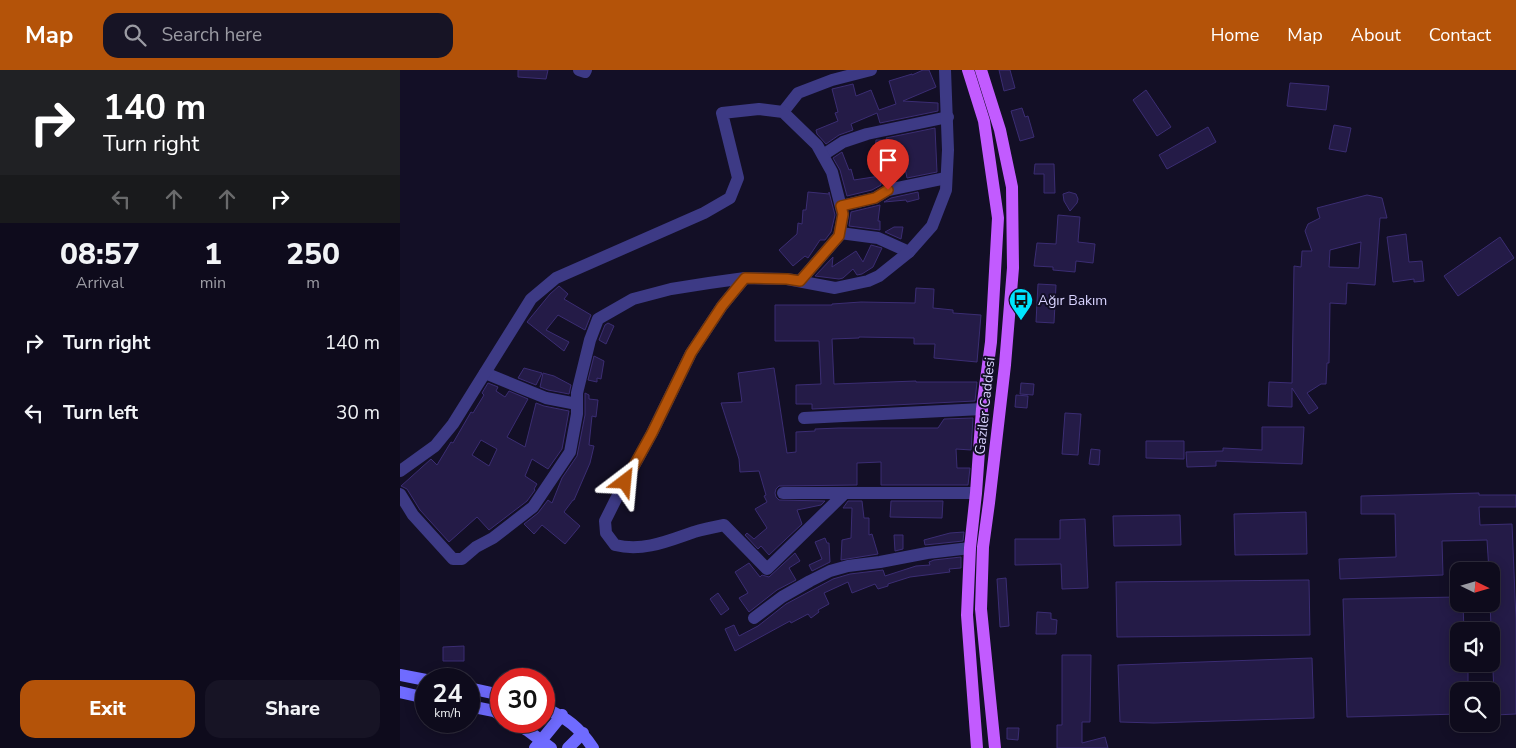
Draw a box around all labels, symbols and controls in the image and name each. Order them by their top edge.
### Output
search box [103,13,453,58]
text: Map [25,19,73,51]
icon: search [121,21,149,49]
text: Search here [161,22,262,48]
text: Home [1211,23,1259,47]
text: Map [1287,23,1323,47]
text: About [1351,23,1401,47]
text: Contact [1429,23,1491,47]
text: 140 m [103,84,206,131]
icon: right [20,90,85,155]
text: Turn right [103,129,199,159]
pin [867,139,909,190]
icon: arrive [874,146,902,174]
icon: left [107,185,135,213]
icon: ahead [160,185,188,213]
icon: ahead [213,185,241,213]
icon: right [266,185,294,213]
text: 08:57 [60,234,140,275]
text: 1 [204,234,222,275]
text: 250 [286,234,340,275]
text: Arrival [76,272,124,294]
text: min [200,272,226,294]
text: m [306,272,320,294]
bus stop icon: Ağır Bakım [1008,287,1034,321]
place label: Ağır Bakım [1038,291,1107,310]
icon: right [20,329,48,357]
text: Turn right [63,330,150,356]
text: 140 m [325,330,380,356]
street label: Gaziler Caddesi [970,356,1000,456]
icon: left [20,399,48,427]
text: Turn left [63,400,138,426]
text: 30 m [336,400,380,426]
position arrow [598,455,650,507]
north arrow [1450,562,1500,612]
map controls [1450,562,1500,732]
button: sound [1450,622,1500,672]
speed limit sign: 30 [490,668,555,733]
text: 24 [432,677,463,711]
button: Exit [20,680,195,738]
button: Share [205,680,380,738]
button: search [1450,682,1500,732]
text: km/h [434,705,461,721]

